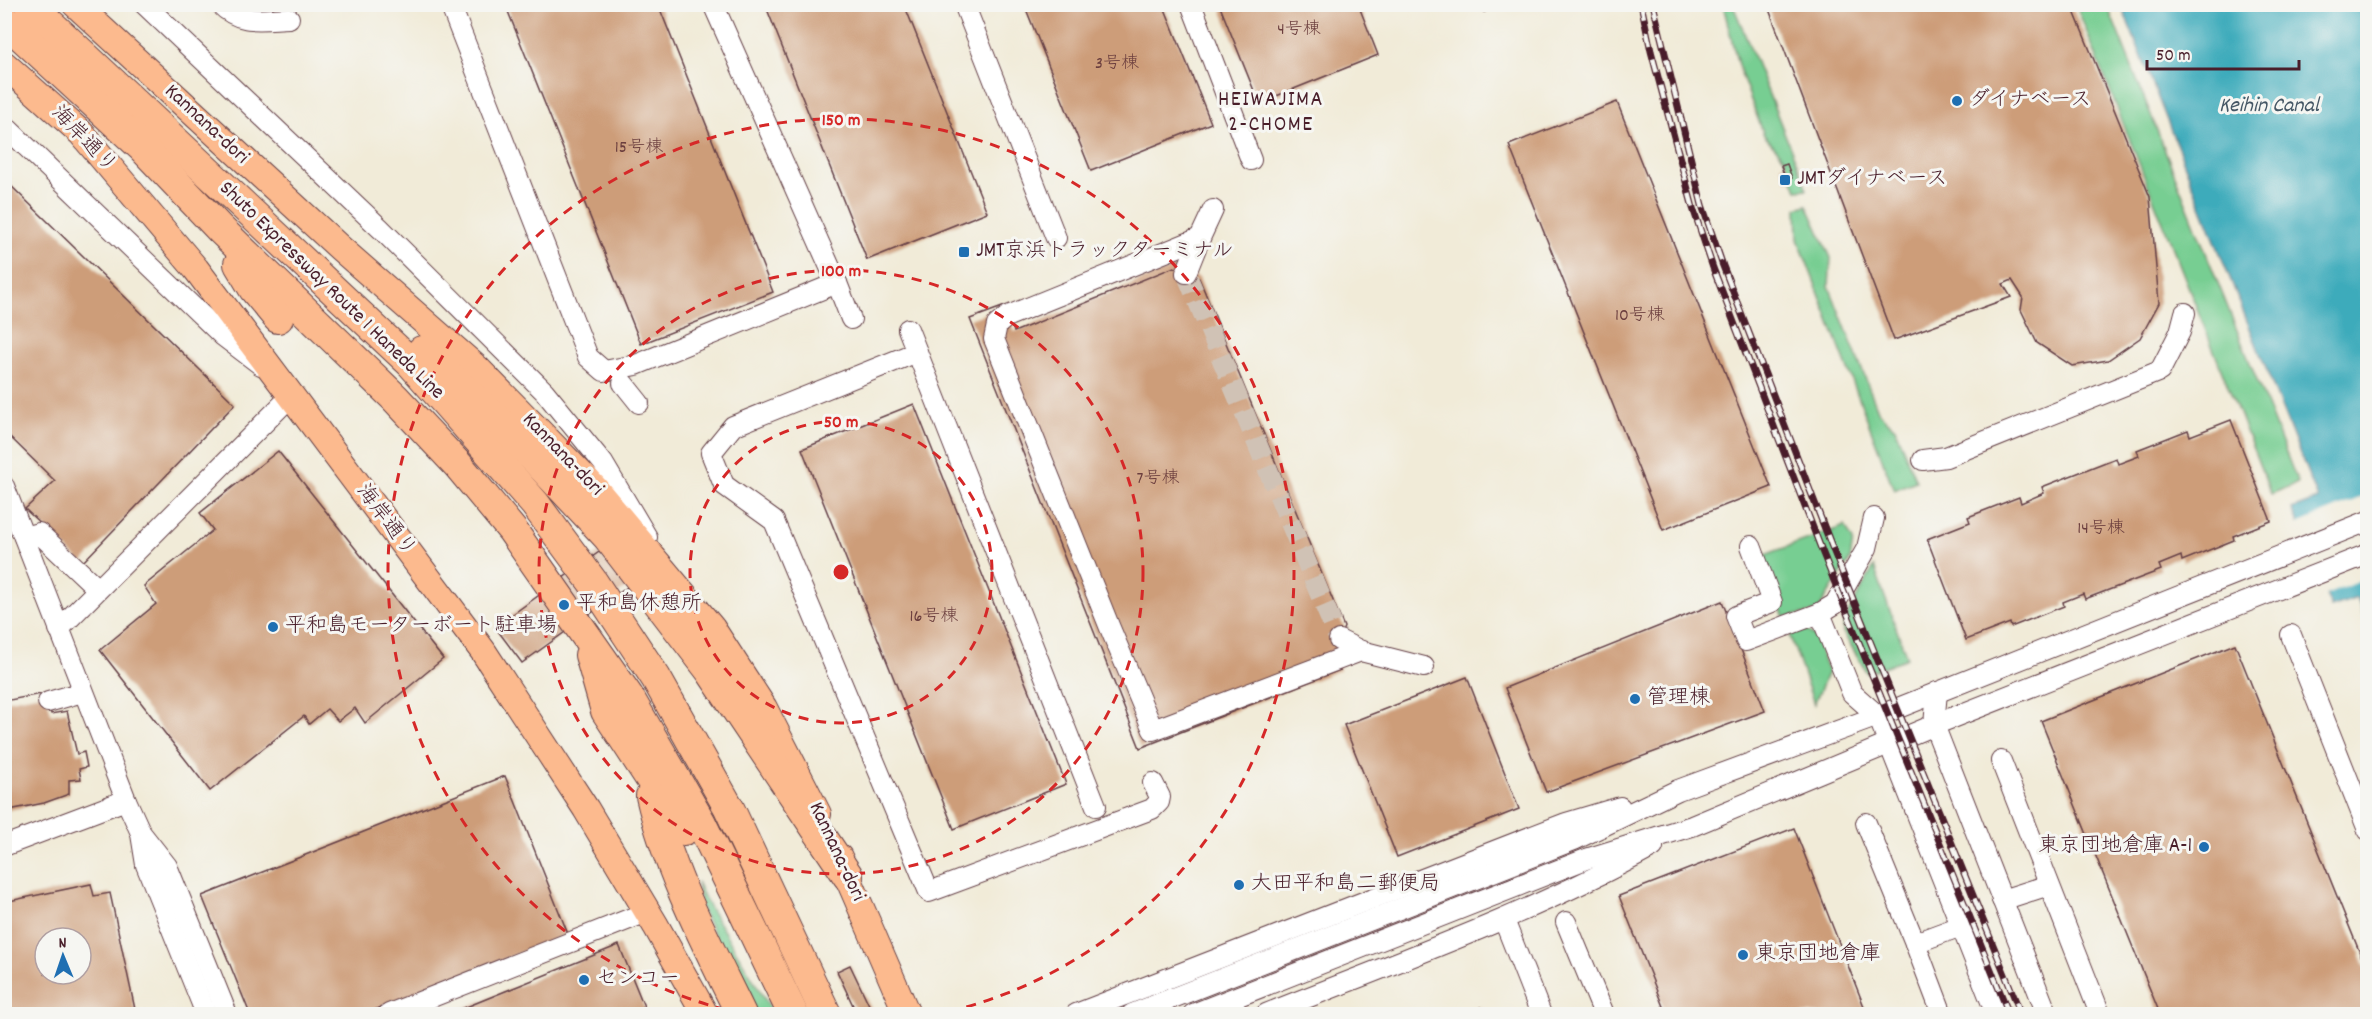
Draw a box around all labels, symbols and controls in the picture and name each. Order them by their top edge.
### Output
house number: 4号棟 [1277,18,1321,43]
scale bar [2147,33,2298,71]
text: 50 m [2156,44,2191,69]
house number: 3号棟 [1095,52,1139,77]
street label: Kannana-dori [157,78,255,172]
district label: HEIWAJIMA 2-CHOME [1218,85,1324,141]
place label: ダイナベース [1969,86,2091,116]
water label: Keihin Canal [2219,91,2321,122]
marker: ダイナベース [1950,94,1964,108]
street label: 海岸通り [43,99,123,181]
text: 150 m [822,109,860,134]
house number: 15号棟 [615,136,663,161]
place label: JMTダイナベース [1797,165,1948,195]
marker: JMTダイナベース [1778,173,1792,187]
street label: Shuto Expressway Route 1 Haneda Line [211,175,451,407]
place label: JMT京浜トラックターミナル [976,237,1233,267]
marker: JMT京浜トラックターミナル [957,245,971,259]
text: 100 m [821,260,861,285]
house number: 10号棟 [1615,304,1665,329]
street label: Kannana-dori [514,406,610,504]
text: 50 m [824,411,858,436]
house number: 7号棟 [1137,467,1179,492]
street label: 海岸通り [348,478,422,564]
house number: 14号棟 [2077,517,2125,542]
centre of rings [831,562,851,582]
place label: 平和島休憩所 [576,590,702,620]
marker: 平和島休憩所 [557,598,571,612]
house number: 16号棟 [910,605,958,630]
place label: 平和島モーターボート駐車場 [285,612,558,642]
marker: 平和島モーターボート駐車場 [266,620,280,634]
place label: 管理棟 [1647,684,1710,714]
marker: 管理棟 [1628,692,1642,706]
street label: Kannana-dori [800,797,872,907]
place label: 東京団地倉庫 A-1 [2038,832,2192,862]
marker: 東京団地倉庫 A-1 [2197,840,2211,854]
place label: 大田平和島二郵便局 [1251,870,1440,900]
marker: 大田平和島二郵便局 [1232,878,1246,892]
north arrow [33,926,93,986]
text: N [58,932,67,955]
place label: 東京団地倉庫 [1755,940,1881,970]
marker: 東京団地倉庫 [1736,948,1750,962]
place label: センコー [596,965,680,995]
marker: センコー [577,973,591,987]

